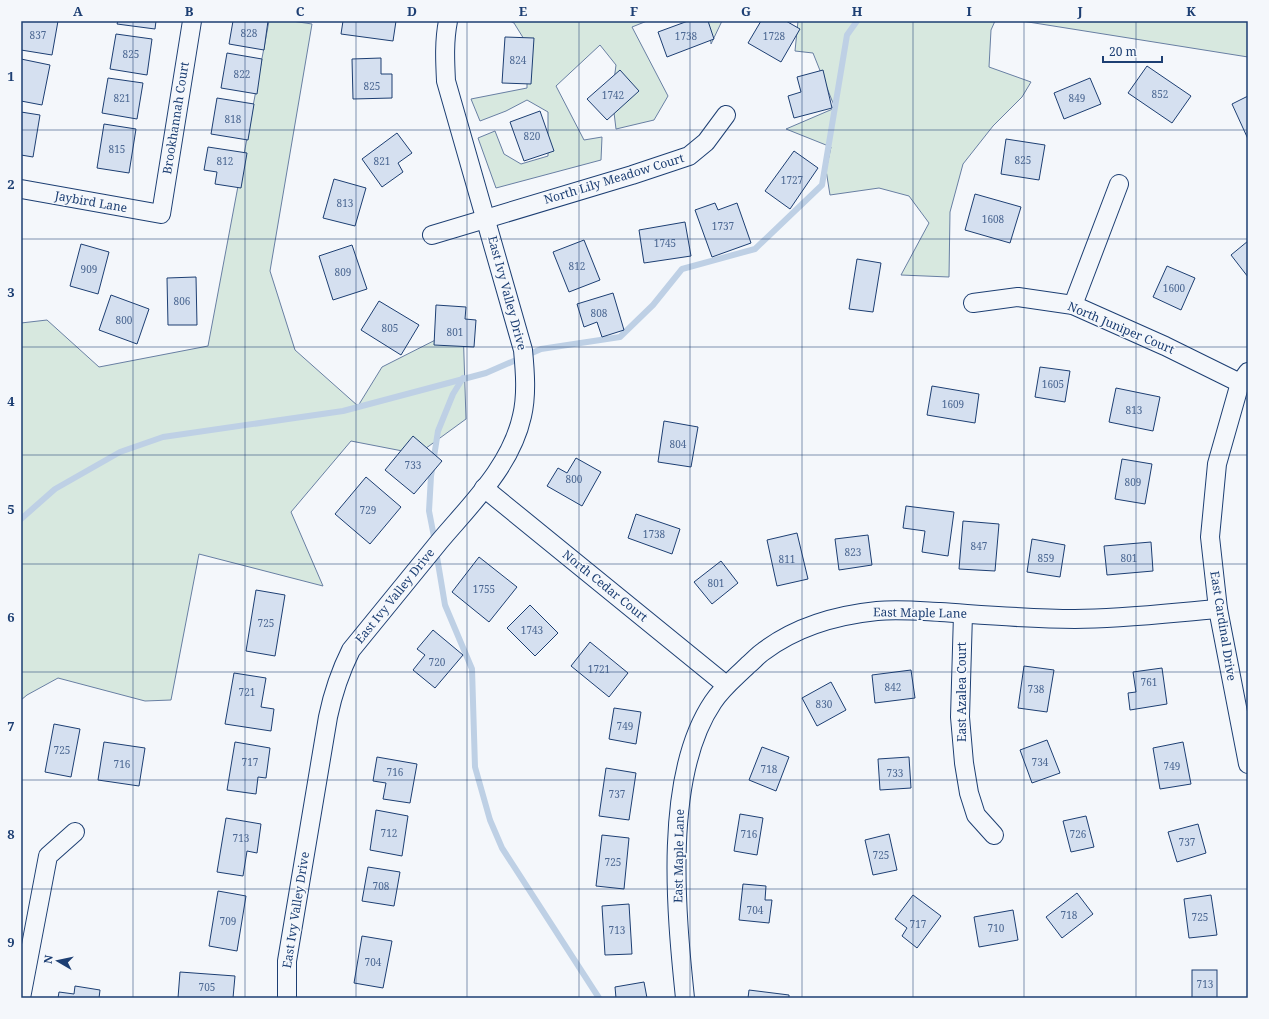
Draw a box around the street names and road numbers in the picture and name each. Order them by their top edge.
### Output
street label: Brookhannah Court [158,61,193,175]
street label: North Lily Meadow Court [542,149,686,208]
street label: Jaybird Lane [53,187,129,216]
street label: East Ivy Valley Drive [484,234,531,352]
street label: North Juniper Court [1065,297,1177,358]
street label: East Ivy Valley Drive [351,545,438,647]
street label: North Cedar Court [559,546,652,625]
street label: East Cardinal Drive [1206,570,1241,682]
street label: East Maple Lane [873,603,967,622]
street label: East Azalea Court [953,642,970,742]
street label: East Maple Lane [669,809,688,903]
street label: East Ivy Valley Drive [278,850,313,969]

